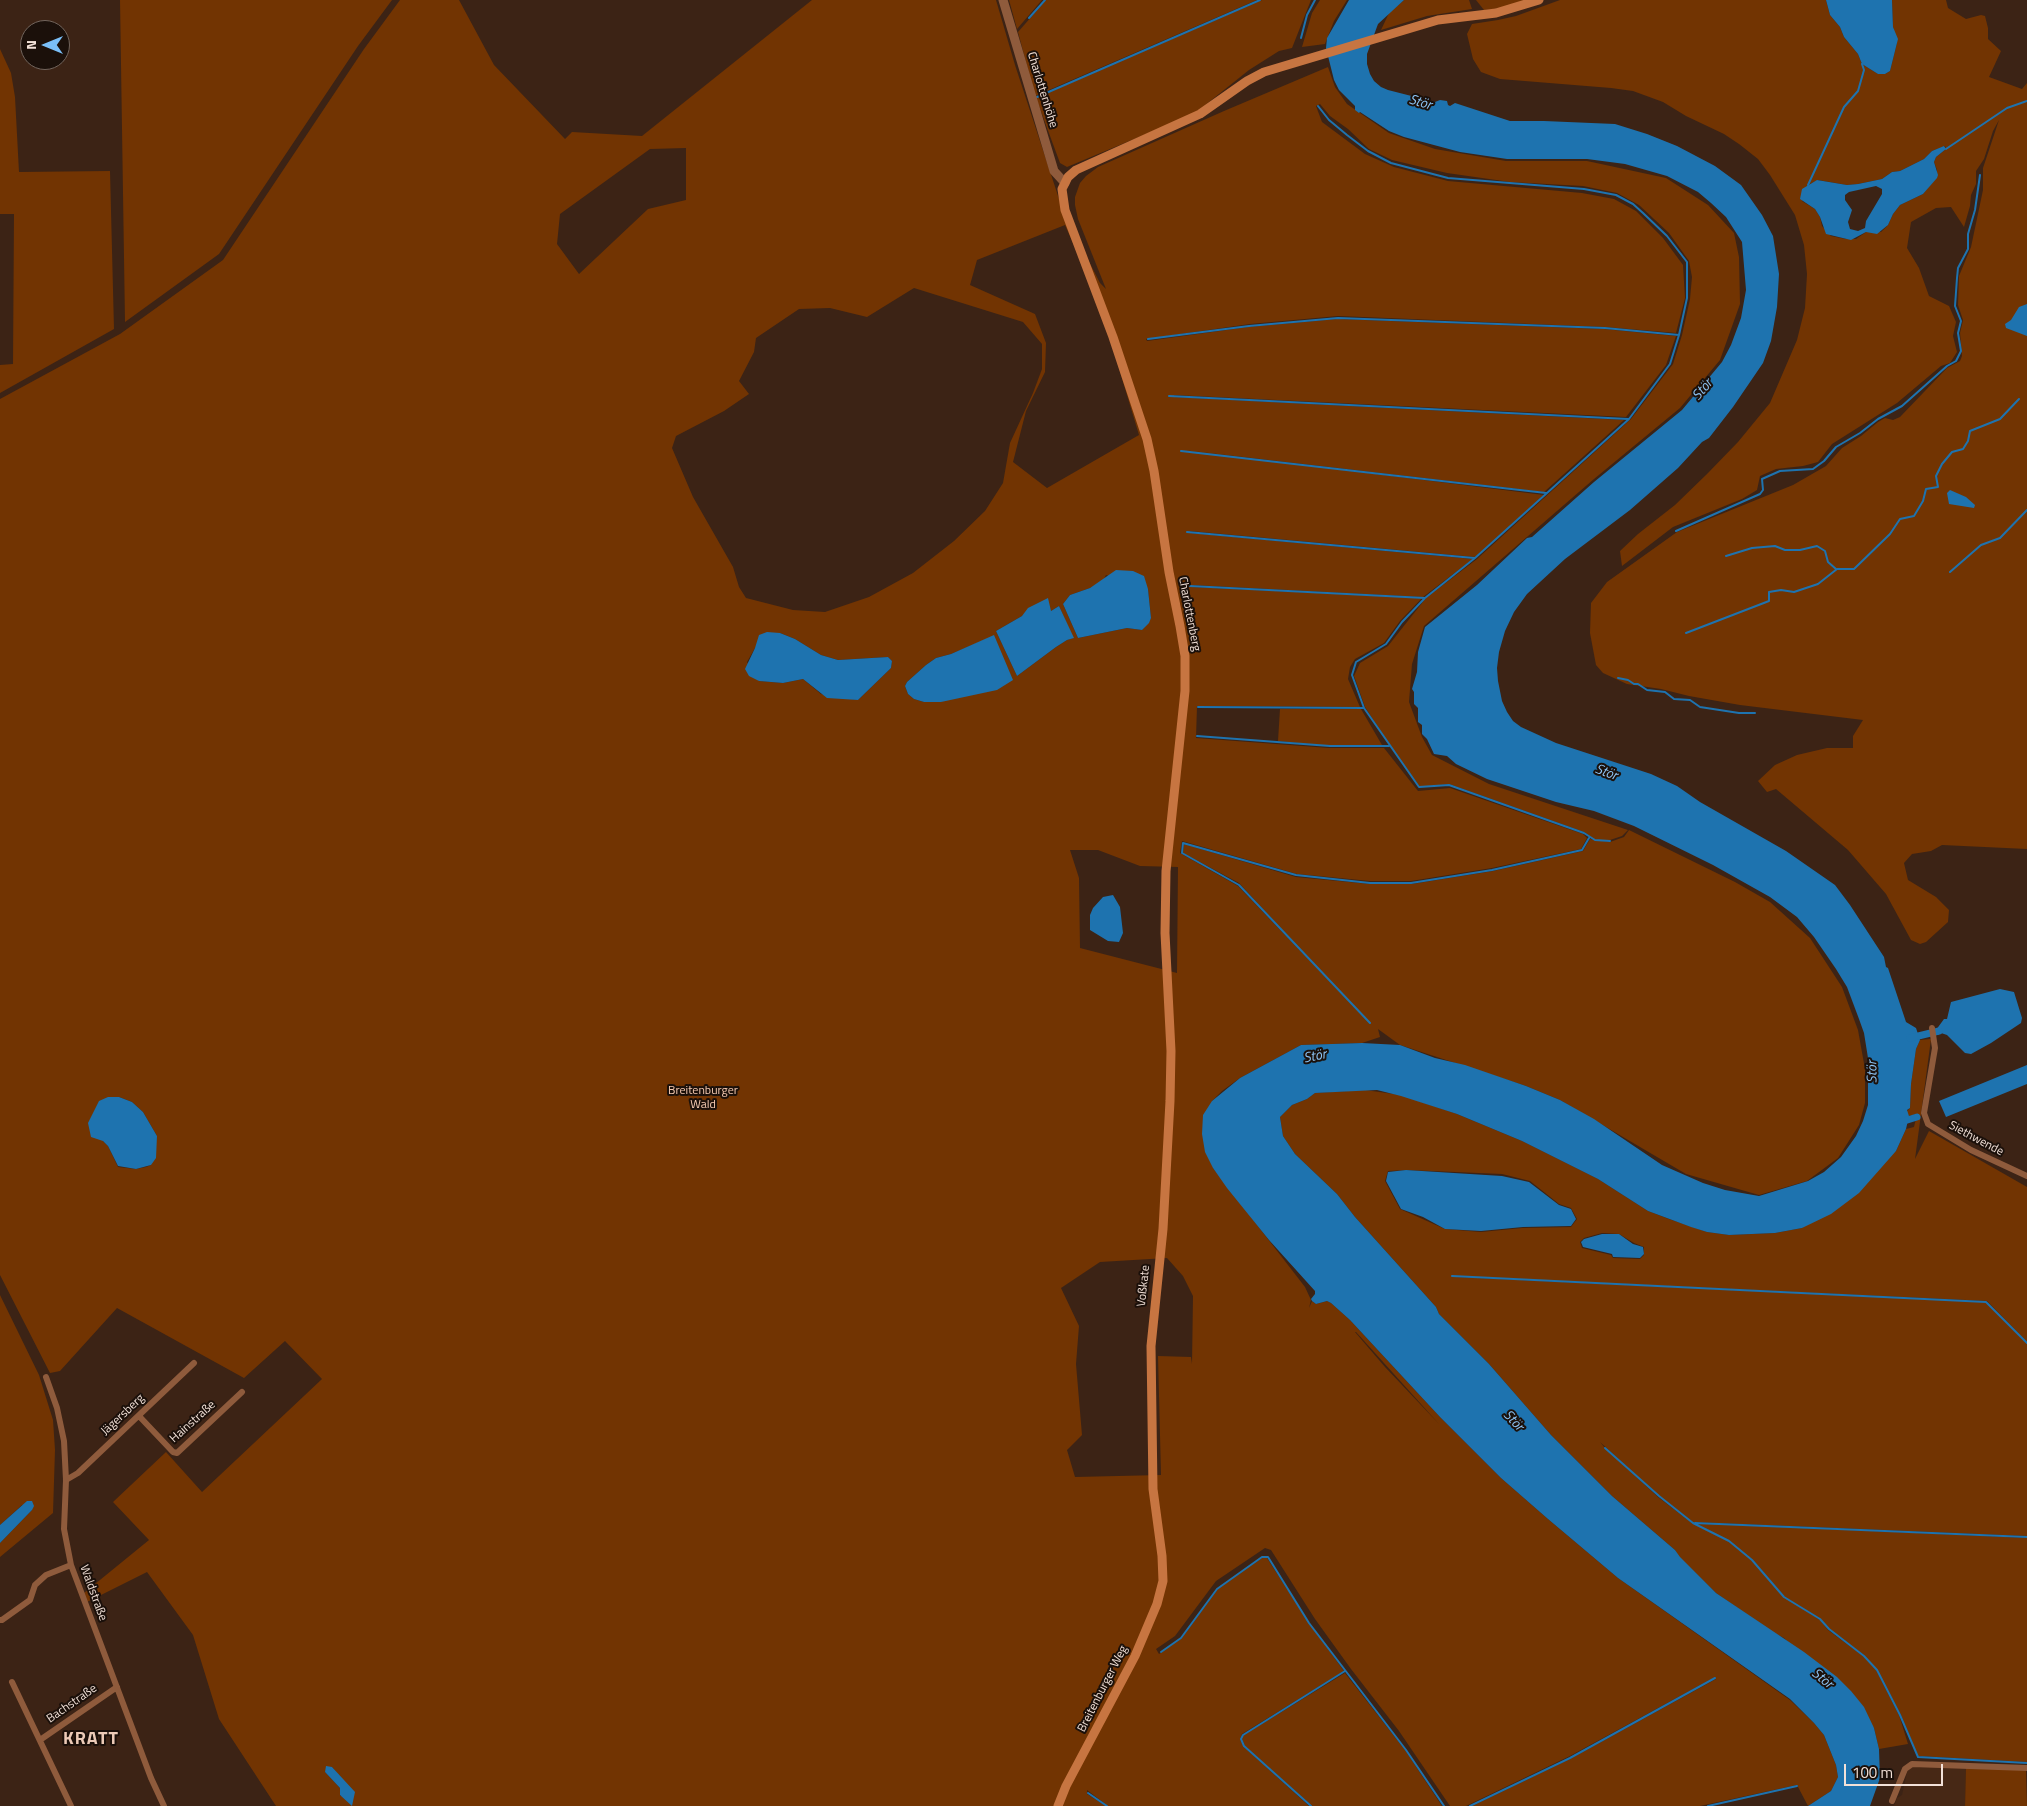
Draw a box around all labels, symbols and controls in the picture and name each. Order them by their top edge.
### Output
north arrow [20,20,70,70]
text: N [20,40,41,50]
street label: Charlottenhöhe [1024,50,1060,130]
water label: Stör [1407,92,1433,114]
water label: Stör [1689,376,1717,404]
street label: Charlottenberg [1175,575,1203,653]
water label: Stör [1592,761,1620,785]
water label: Stör [1302,1047,1328,1067]
water label: Stör [1864,1060,1882,1084]
park label: Breitenburger Wald [668,1084,738,1112]
street label: Siethwende [1946,1119,2006,1159]
street label: Voßkate [1135,1264,1153,1308]
street label: Jägersberg [98,1391,148,1439]
street label: Hainstraße [167,1398,219,1446]
water label: Stör [1499,1407,1527,1435]
street label: Waldstraße [76,1563,110,1623]
street label: Breitenburger Weg [1075,1643,1131,1735]
water label: Stör [1808,1665,1836,1693]
street label: Bachstraße [44,1681,100,1727]
district label: KRATT [62,1729,120,1751]
scale bar [1847,1754,1946,1786]
text: 100 m [1852,1761,1893,1784]

